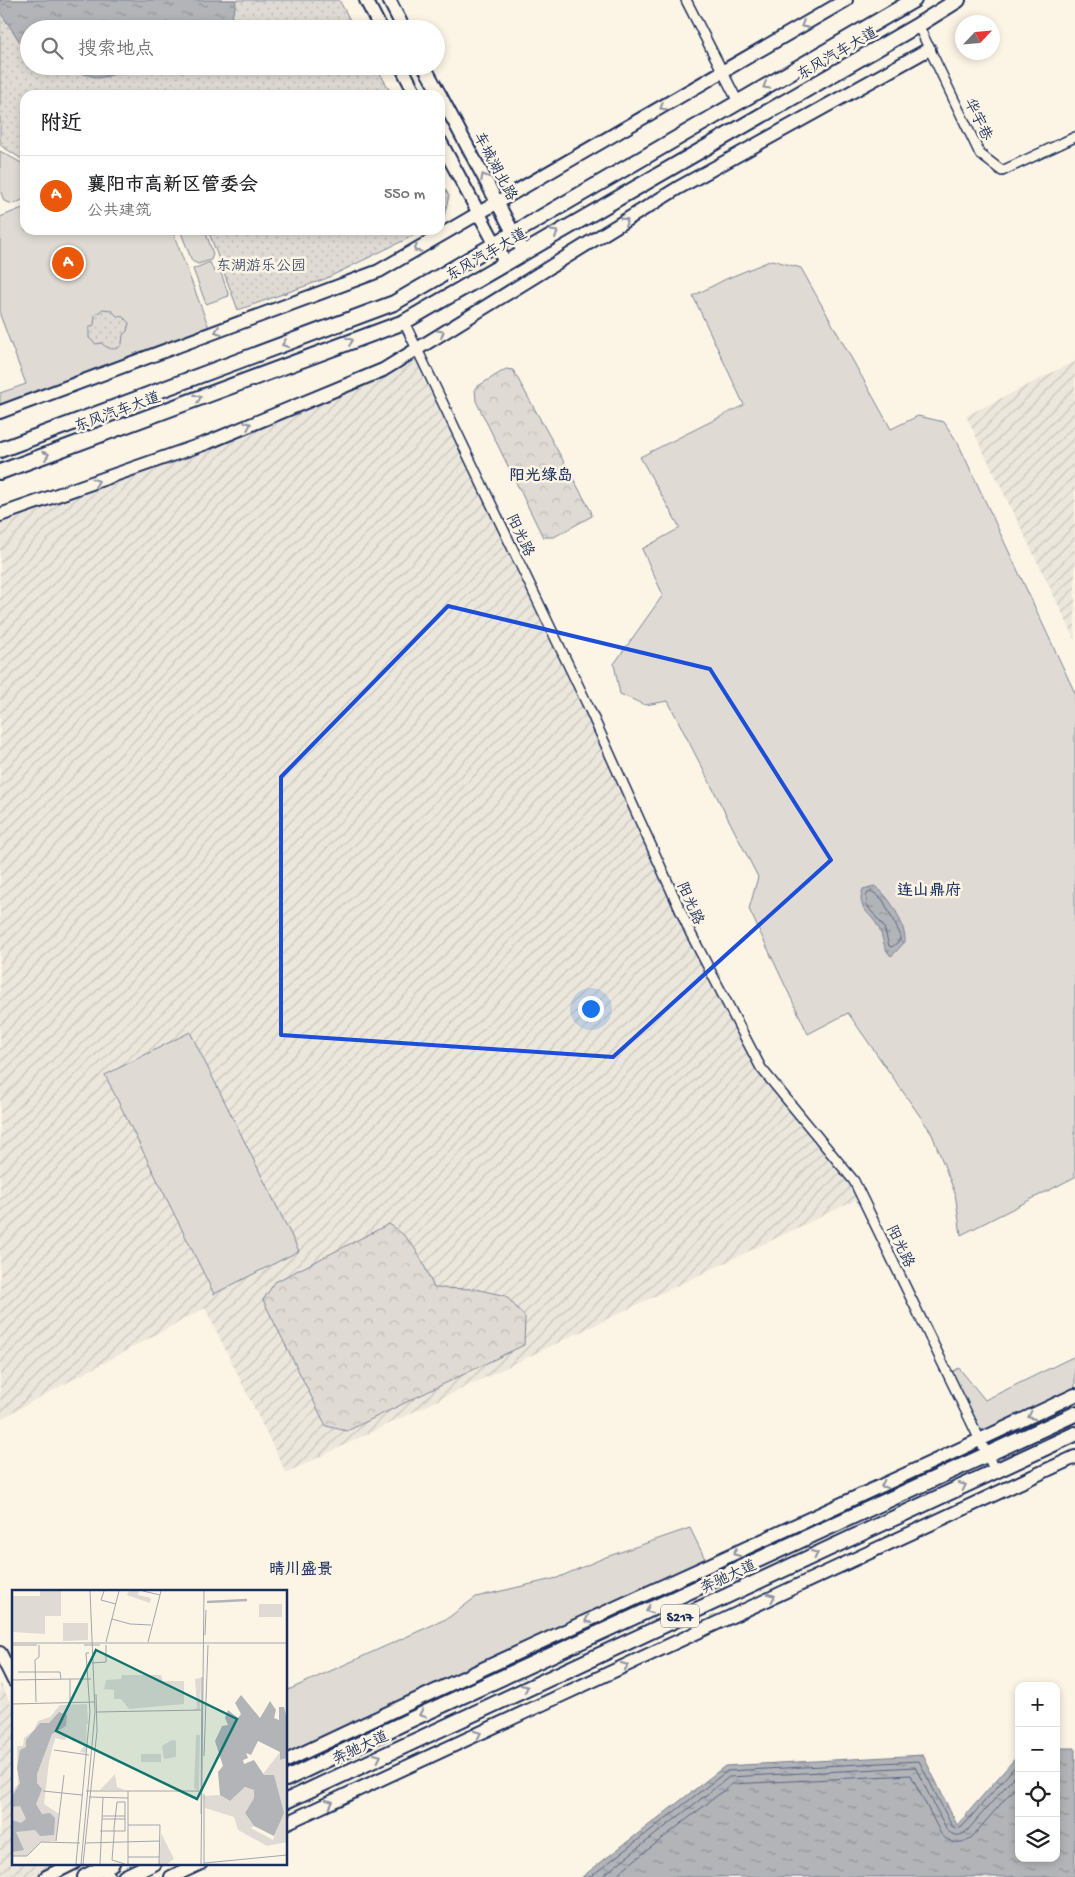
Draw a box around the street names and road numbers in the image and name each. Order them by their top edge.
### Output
street label: 东风汽车大道 [795,24,881,85]
street label: 华宇巷 [959,96,995,144]
street label: 车城湖北路 [469,130,520,204]
street label: 东风汽车大道 [444,225,530,286]
street label: 东风汽车大道 [72,389,163,437]
street label: 阳光路 [501,512,537,560]
street label: 阳光路 [672,880,707,928]
street label: 阳光路 [881,1223,917,1271]
street label: 奔驰大道 [698,1557,760,1599]
road number: S217 [661,1604,699,1628]
street label: 奔驰大道 [330,1728,392,1770]

